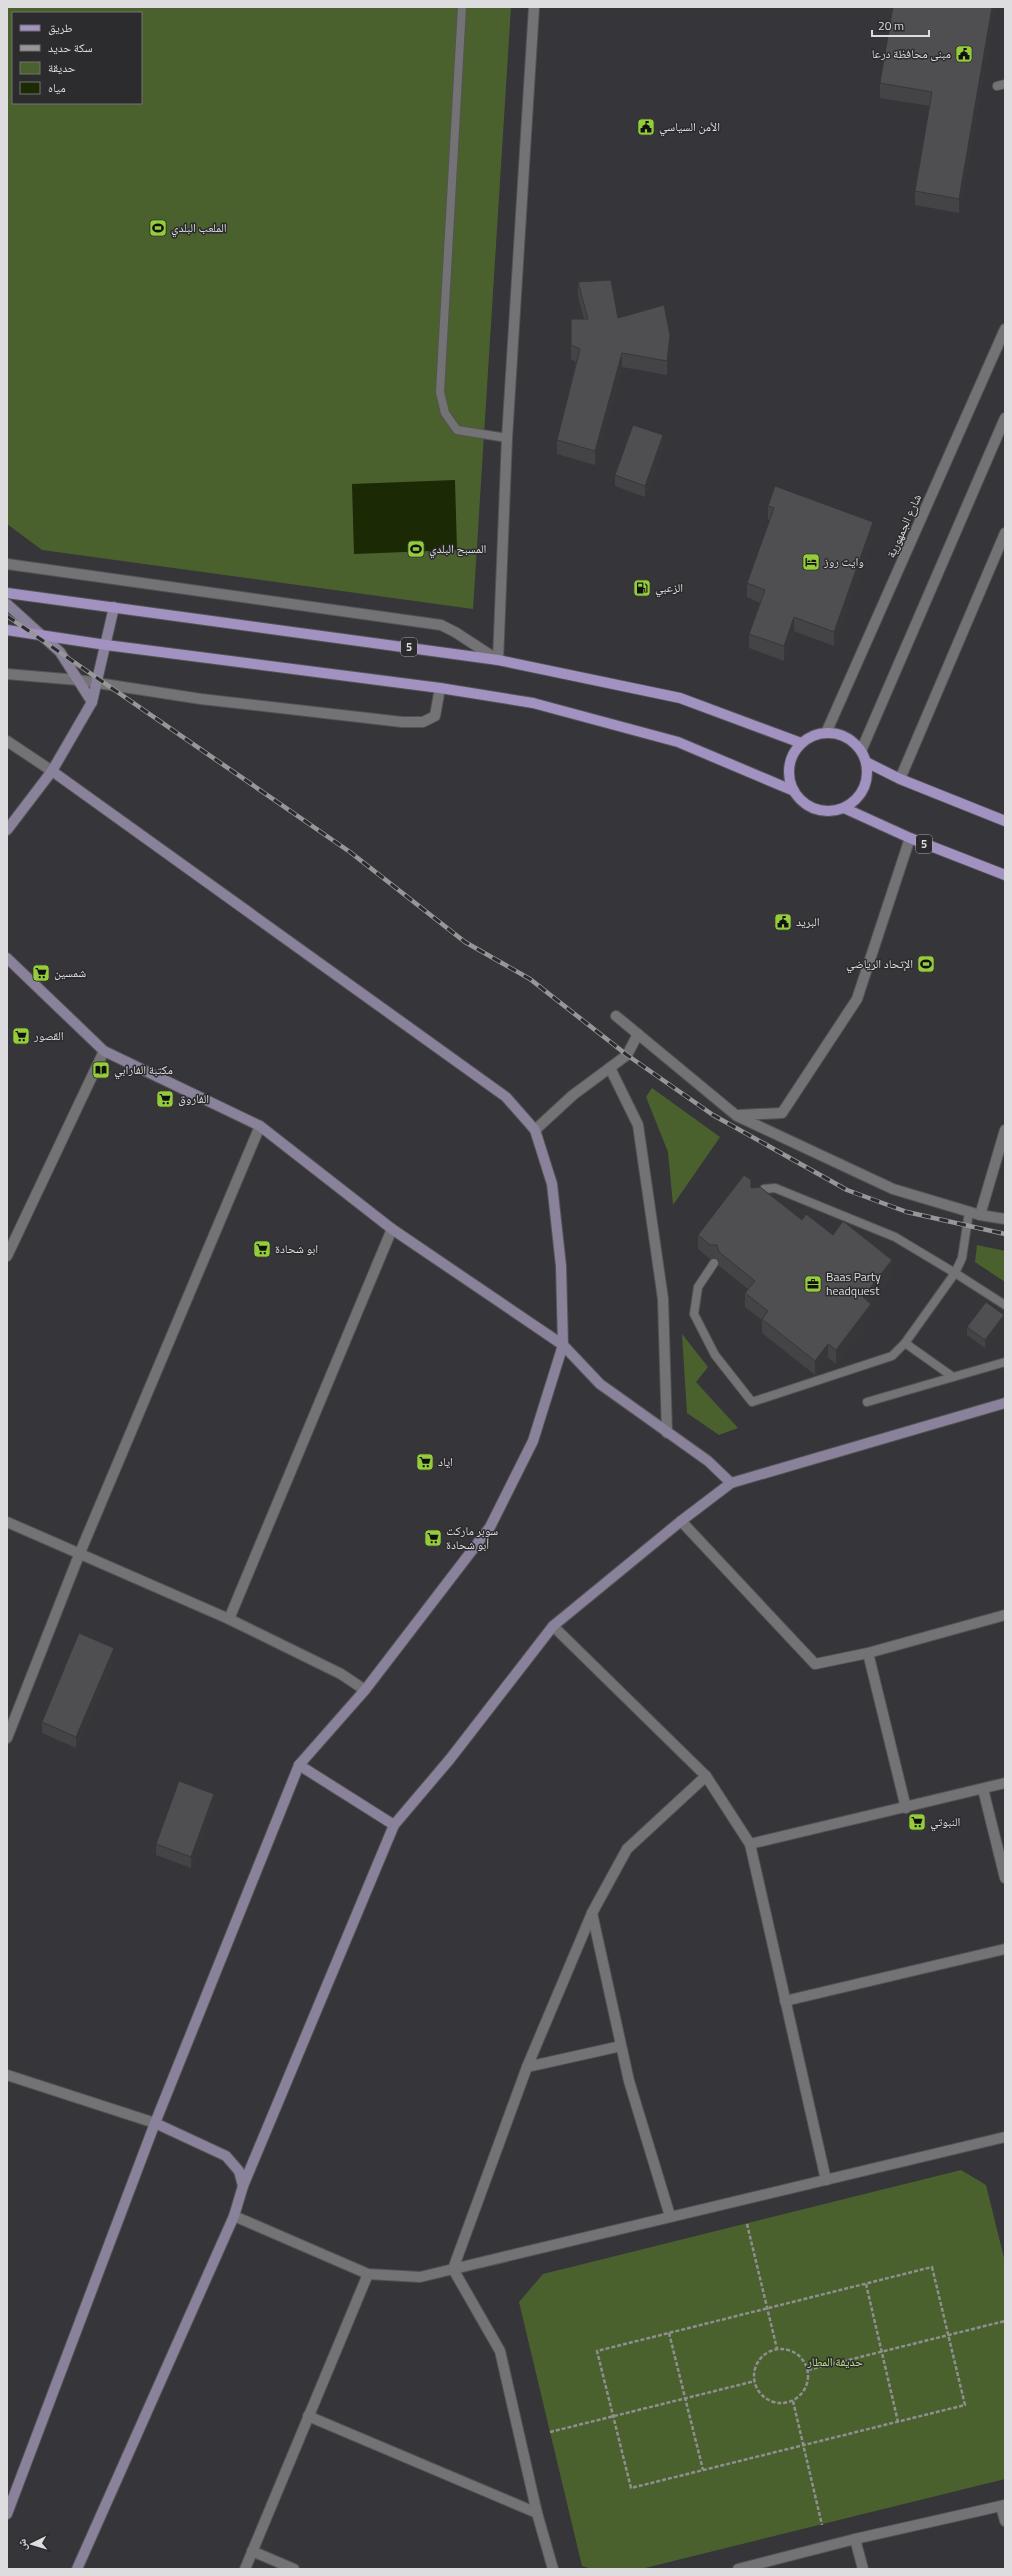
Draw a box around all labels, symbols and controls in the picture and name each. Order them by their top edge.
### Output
legend [12,12,142,104]
scale bar [872,12,929,38]
text: 20 m [878,16,904,35]
text: طريق [48,18,73,37]
text: سكة حديد [48,38,93,57]
place label: مبنى محافظة درعا [872,44,951,63]
public building icon: مبنى محافظة درعا [954,44,974,64]
text: حديقة [48,58,76,77]
text: مياه [48,78,66,97]
public building icon: الأمن السياسي [636,117,656,137]
place label: الأمن السياسي [659,117,720,137]
sports icon: الملعب البلدي [148,218,168,238]
place label: الملعب البلدي [171,218,227,238]
street label: شارع الجمهورية [881,491,926,561]
sports icon: المسبح البلدي [406,539,426,559]
place label: المسبح البلدي [429,539,487,559]
hotel icon: وايت روز [801,552,821,572]
place label: وايت روز [823,552,864,571]
fuel station icon: الزعبي [632,578,652,598]
place label: الزعبي [655,578,683,598]
road number: 5 [401,638,417,656]
road number: 5 [916,835,932,853]
public building icon: البريد [773,912,793,932]
place label: البريد [796,912,820,931]
place label: الإتحاد الرياضي [846,954,913,974]
sports icon: الإتحاد الرياضي [916,954,936,974]
supermarket icon: شمسين [31,963,51,983]
place label: شمسين [54,963,86,982]
supermarket icon: القصور [11,1026,31,1046]
place label: القصور [33,1026,64,1045]
library icon: مكتبة الفارابي [91,1060,111,1080]
place label: مكتبة الفارابي [114,1060,173,1080]
supermarket icon: الفاروق [155,1089,175,1109]
place label: الفاروق [178,1089,209,1108]
supermarket icon: ابو شحادة [252,1239,272,1259]
place label: ابو شحادة [275,1239,318,1258]
place label: Baas Party headquest [826,1267,881,1300]
office icon: Baas Party headquest [803,1274,823,1294]
supermarket icon: اياد [415,1452,435,1472]
place label: اياد [438,1452,453,1471]
place label: سوبر ماركت أبو شحادة [446,1521,498,1554]
supermarket icon: سوبر ماركت أبو شحادة [423,1528,443,1548]
supermarket icon: النبوتي [907,1812,927,1832]
place label: النبوتي [930,1812,961,1832]
park label: حديفة المطار [806,2352,863,2371]
north arrow [12,2524,52,2564]
text: ش [14,2538,31,2551]

